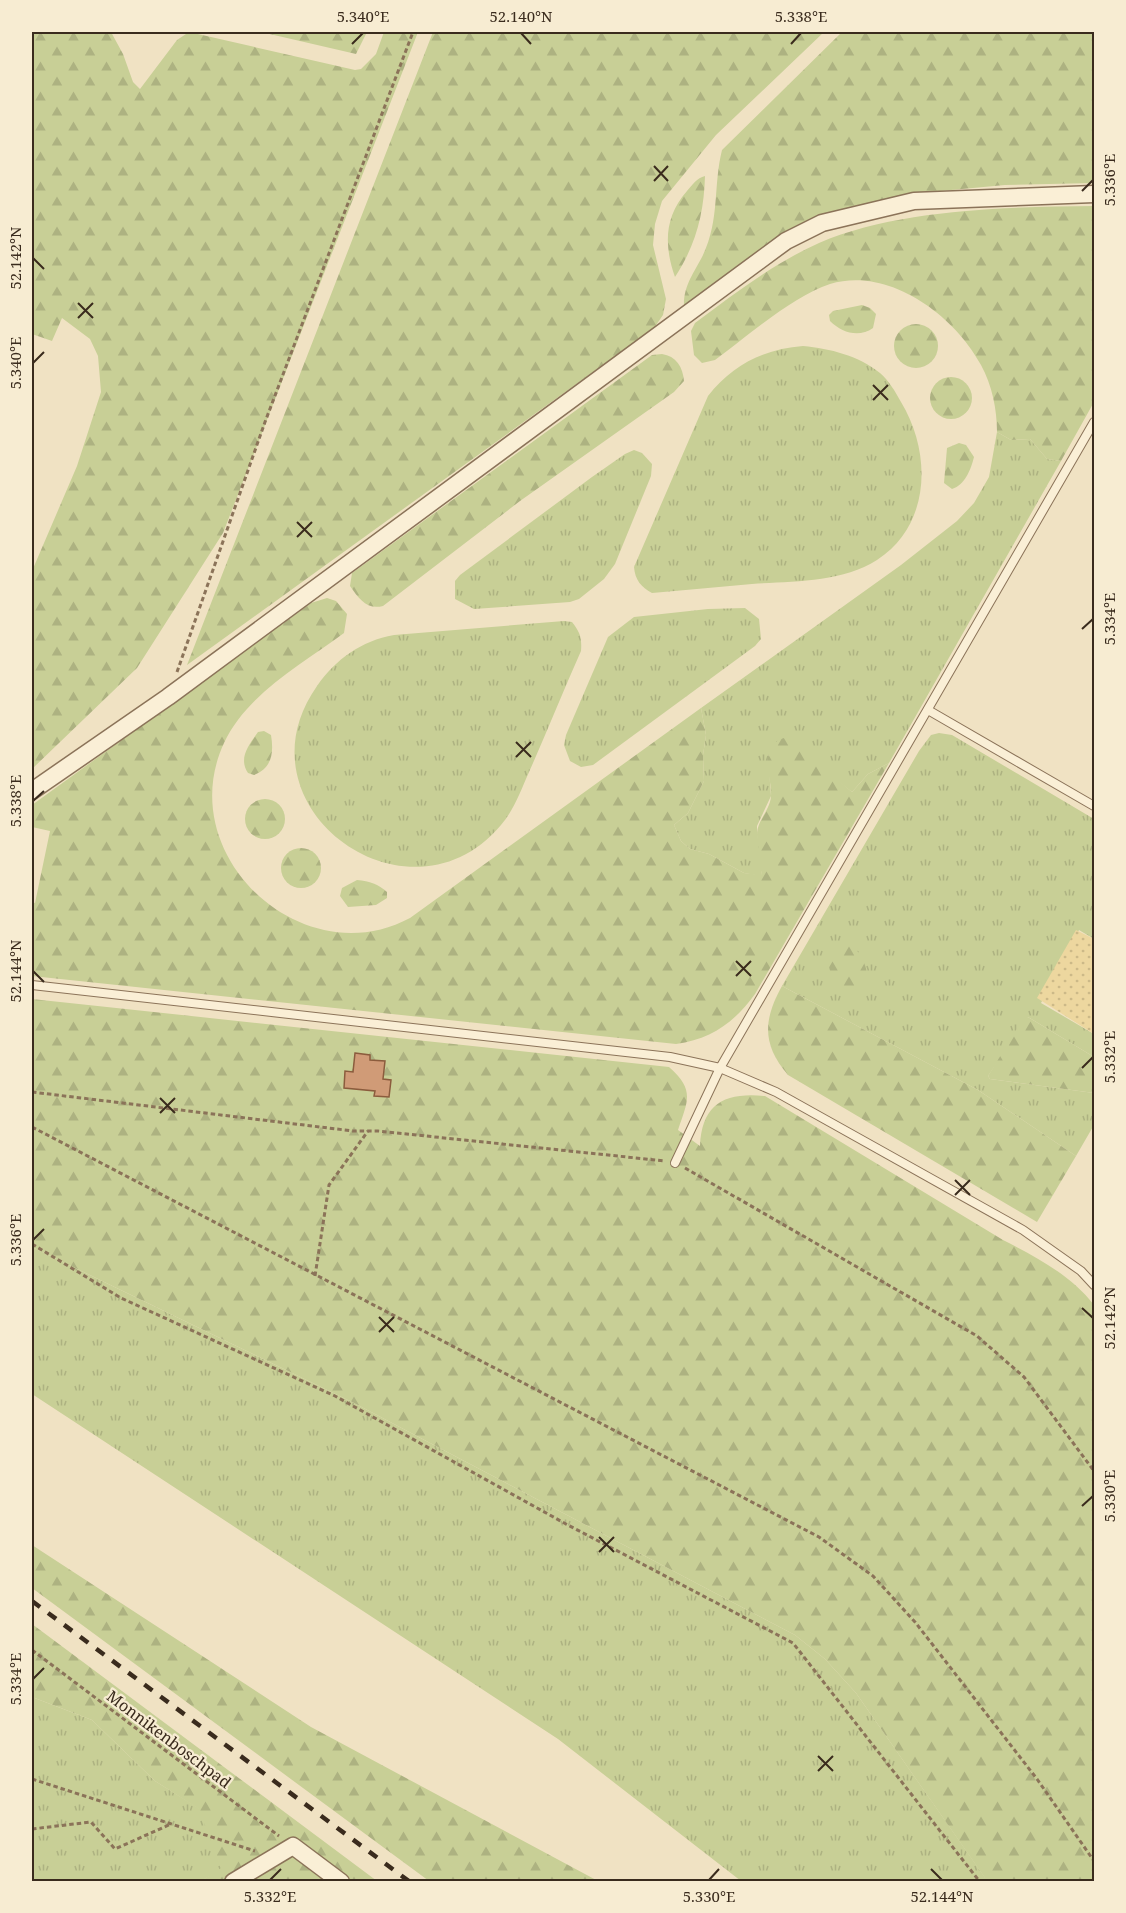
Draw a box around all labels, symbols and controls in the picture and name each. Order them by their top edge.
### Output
text: 5.340°E [337,6,389,26]
text: 52.140°N [489,6,553,26]
text: 5.338°E [775,6,827,26]
text: 5.336°E [1099,154,1119,206]
text: 52.142°N [5,226,25,290]
text: 5.340°E [5,337,25,389]
text: 5.334°E [1099,593,1119,645]
text: 5.338°E [5,775,25,827]
text: 52.144°N [5,939,25,1003]
text: 5.332°E [1099,1031,1119,1083]
text: 5.336°E [5,1214,25,1266]
text: 52.142°N [1099,1286,1119,1350]
text: 5.330°E [1099,1470,1119,1522]
text: 5.334°E [5,1653,25,1705]
street label: Monnikenboschpad [102,1685,236,1793]
text: 5.332°E [244,1886,296,1906]
text: 5.330°E [683,1886,735,1906]
text: 52.144°N [910,1886,974,1906]

